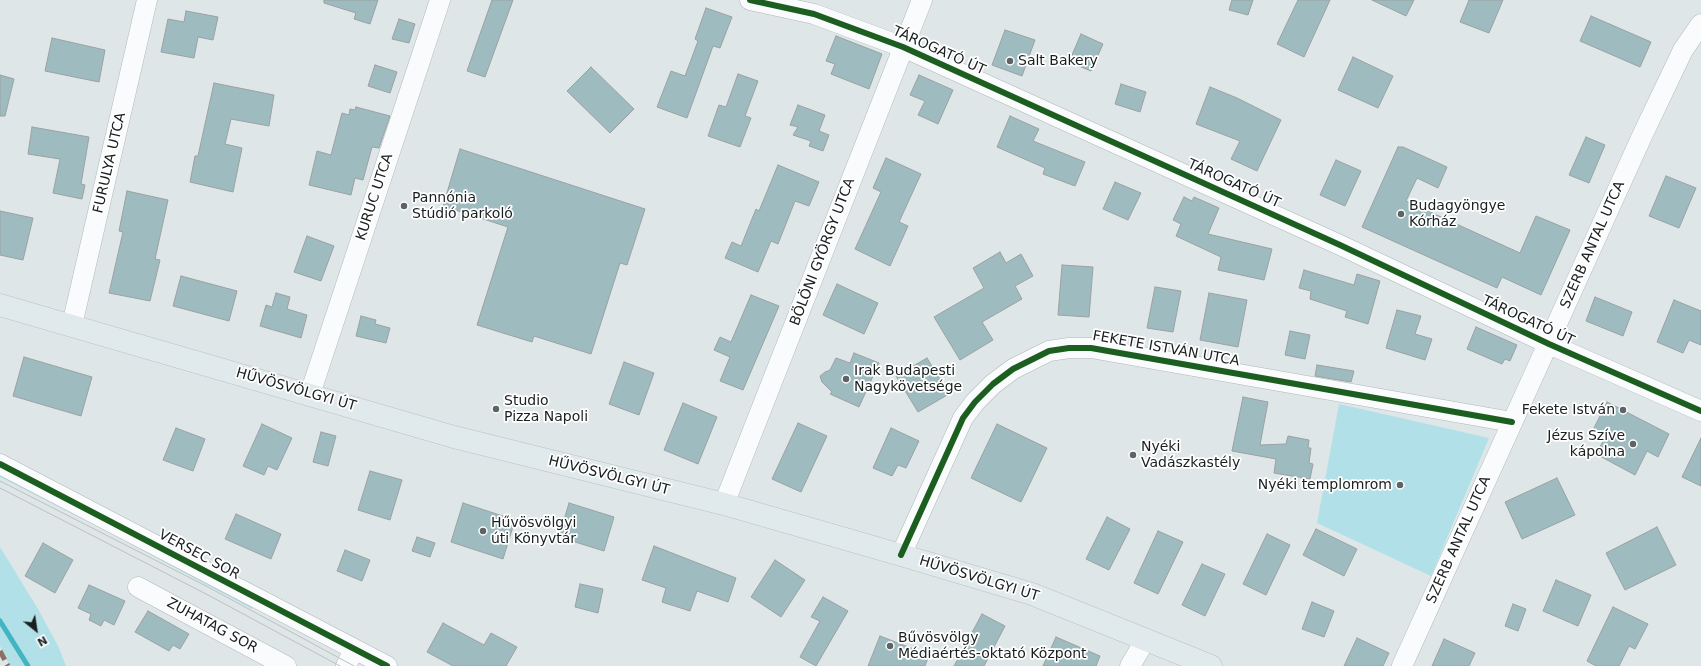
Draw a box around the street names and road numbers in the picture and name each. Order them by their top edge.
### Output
street label: TÁROGATÓ ÚT [890,23,988,79]
street label: FURULYA UTCA [90,111,130,215]
street label: KURUC UTCA [353,151,397,243]
street label: TÁROGATÓ ÚT [1185,156,1283,212]
street label: BÖLÖNI GYÖRGY UTCA [787,176,859,328]
street label: SZERB ANTAL UTCA [1557,179,1629,311]
street label: TÁROGATÓ ÚT [1479,292,1577,350]
street label: FEKETE ISTVÁN UTCA [1091,328,1241,370]
street label: HŰVÖSVÖLGYI ÚT [234,365,358,415]
street label: HŰVÖSVÖLGYI ÚT [547,453,671,499]
street label: SZERB ANTAL UTCA [1423,474,1495,606]
street label: VERSEC SOR [155,527,243,583]
street label: HŰVÖSVÖLGYI ÚT [917,553,1041,605]
street label: ZUHATAG SOR [164,595,260,657]

